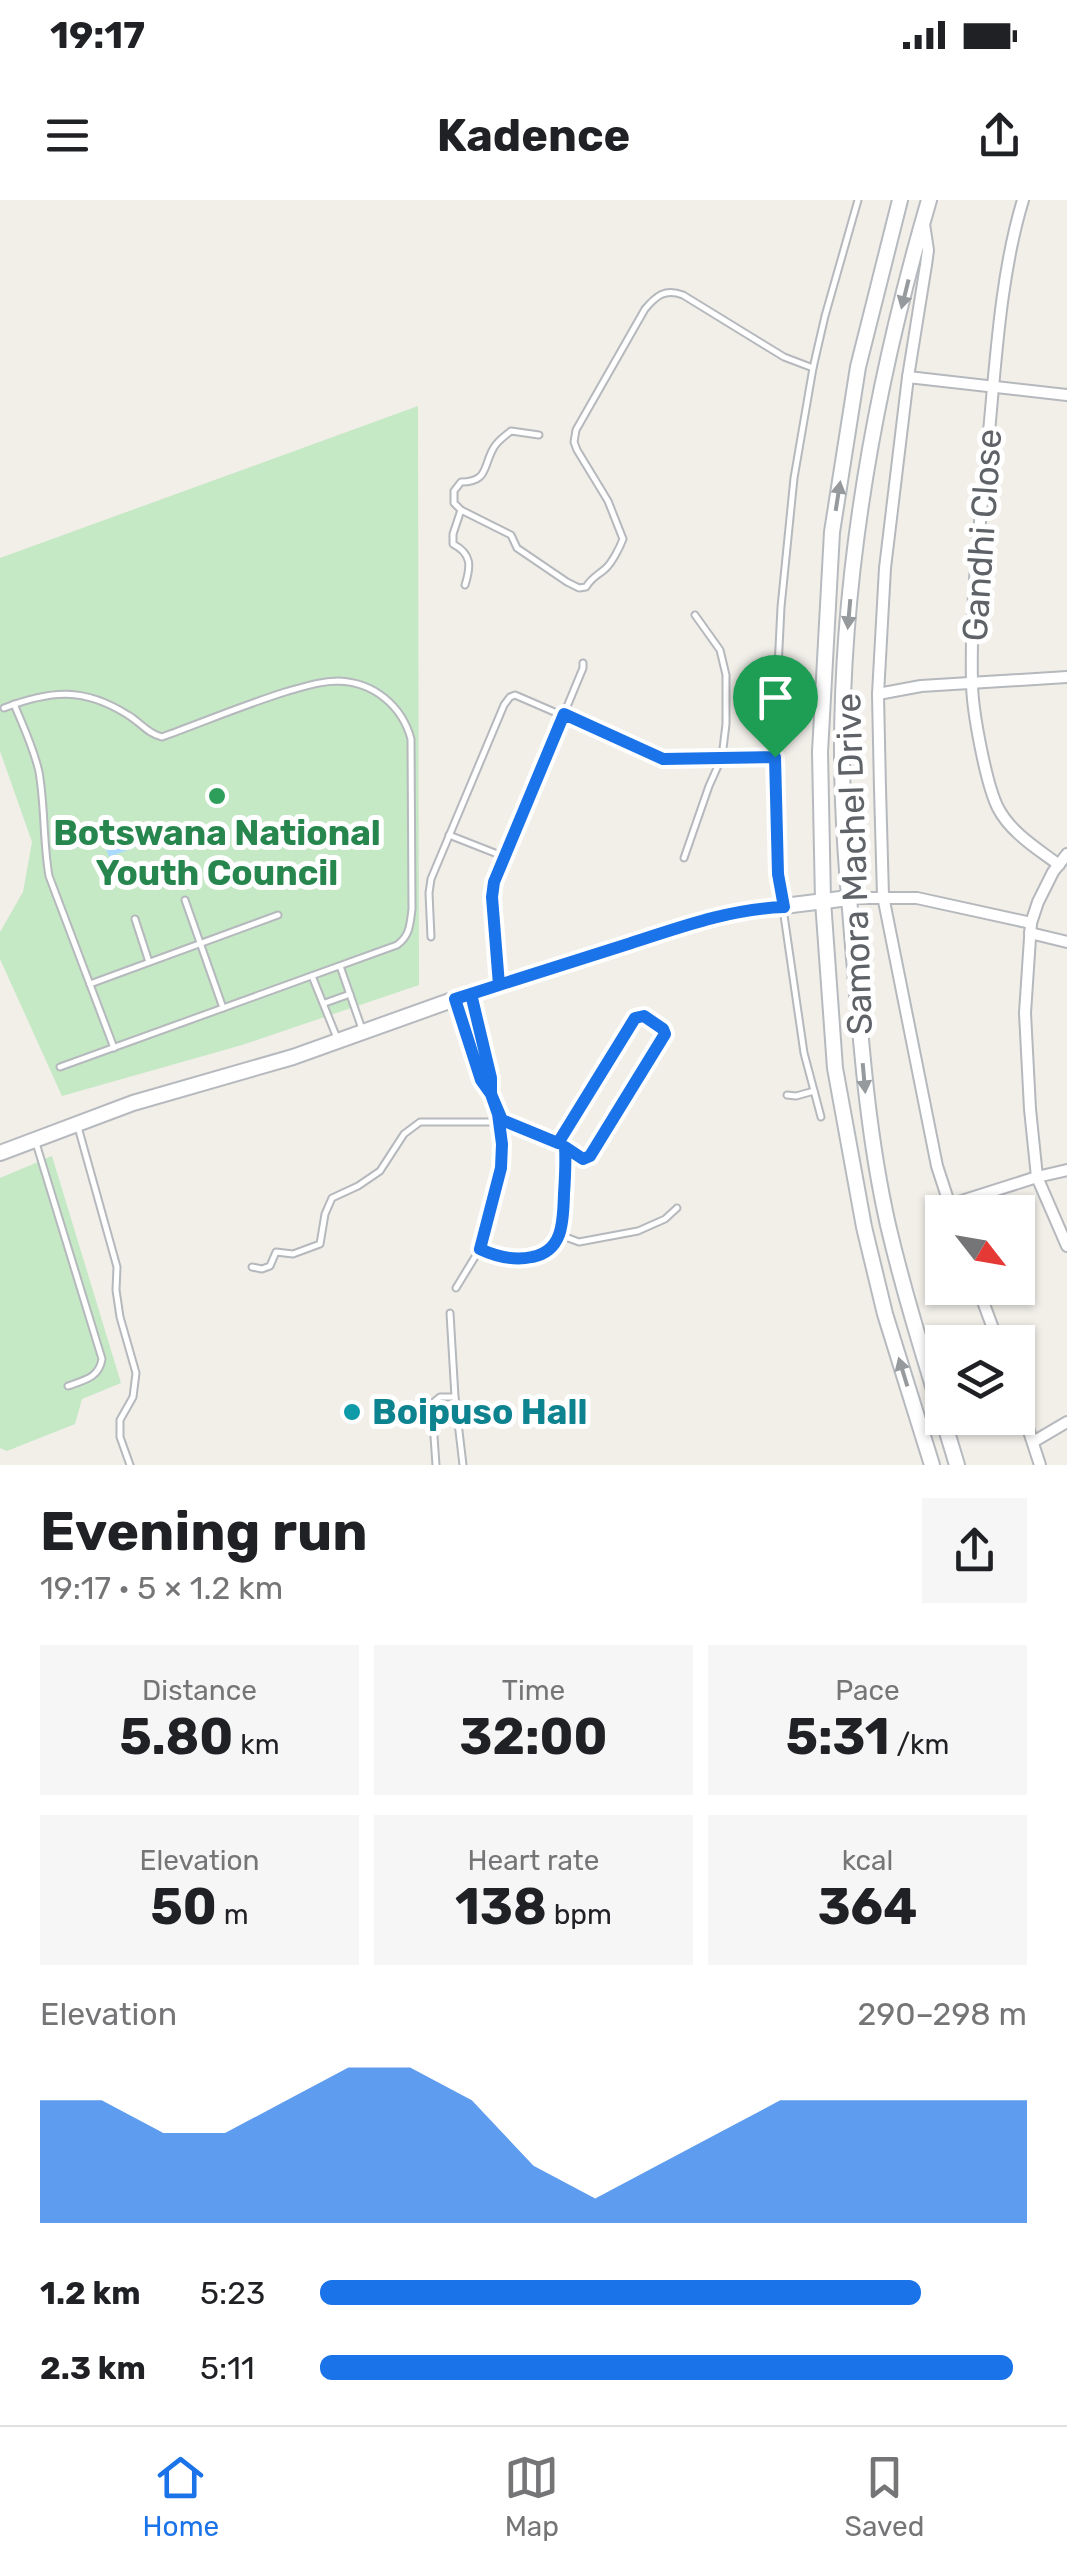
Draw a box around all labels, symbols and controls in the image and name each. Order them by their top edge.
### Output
text: 19:17 [50,12,145,58]
icon: menu [40,108,95,163]
icon: share [972,108,1027,163]
text: Kadence [437,109,630,162]
one-way arrow [897,279,912,310]
street label: Gandhi Close [954,427,1010,643]
one-way arrow [830,480,846,511]
one-way arrow [841,599,857,631]
pin [733,655,818,758]
icon: arrive [748,670,803,725]
street label: Samora Machel Drive [827,692,881,1036]
marker: Botswana National Youth Council [206,785,228,807]
place label: Botswana National Youth Council [53,812,381,894]
one-way arrow [856,1063,872,1094]
north arrow [925,1195,1035,1305]
map controls [925,1195,1035,1435]
button: layers [925,1325,1035,1435]
one-way arrow [895,1356,910,1387]
place label: Boipuso Hall [372,1391,588,1433]
marker: Boipuso Hall [341,1401,363,1423]
button: share [922,1498,1027,1603]
text: Evening run [40,1499,368,1564]
text: 19:17 · 5 × 1.2 km [40,1569,283,1607]
text: Distance [142,1674,257,1707]
text: Time [502,1674,565,1707]
text: Pace [835,1674,900,1707]
text: 5.80 [119,1707,233,1767]
text: 32:00 [459,1707,608,1767]
text: 5:31 [786,1707,890,1767]
text: km [233,1728,280,1761]
text: /km [890,1728,949,1761]
text: Elevation [140,1844,259,1877]
text: Heart rate [468,1844,599,1877]
text: kcal [842,1844,893,1877]
text: 50 [150,1877,217,1937]
text: 138 [455,1877,547,1937]
text: 364 [818,1877,917,1937]
text: m [217,1898,249,1931]
text: bpm [547,1898,612,1931]
text: Elevation [40,1995,177,2033]
text: 290–298 m [857,1995,1027,2033]
text: 1.2 km [40,2274,141,2312]
text: 5:23 [200,2274,265,2312]
text: 2.3 km [40,2349,146,2387]
text: 5:11 [200,2349,255,2387]
tab: Home [143,2450,219,2543]
tab: Map [504,2450,559,2543]
tab: Saved [844,2450,924,2543]

